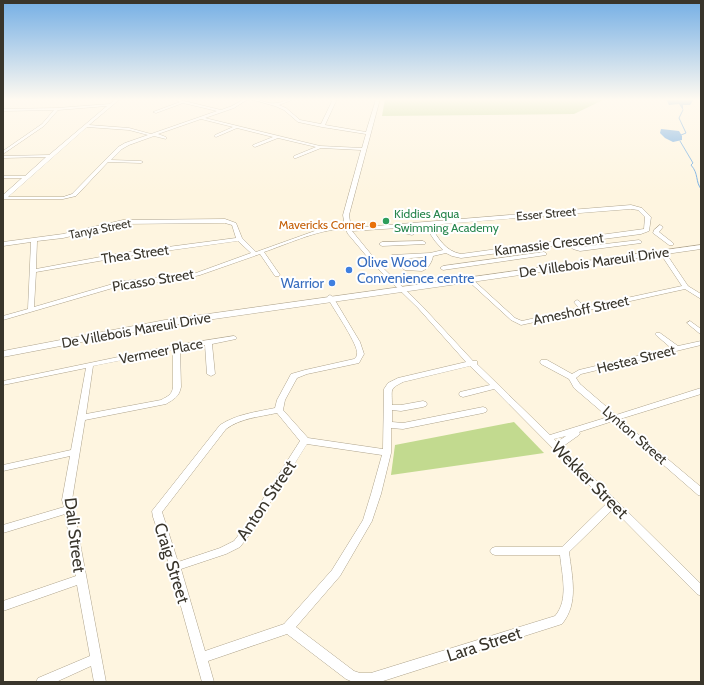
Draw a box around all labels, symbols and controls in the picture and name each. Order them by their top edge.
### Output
street label: Esser Street [515,203,577,224]
place label: Kiddies Aqua Swimming Academy [394,206,499,235]
street label: Tanya Street [67,215,132,242]
marker: Kiddies Aqua Swimming Academy [381,216,391,226]
place label: Mavericks Corner [279,217,365,232]
marker: Mavericks Corner [368,220,378,230]
street label: Kamassie Crescent [493,228,605,260]
street label: Thea Street [100,240,170,268]
street label: De Villebois Mareuil Drive [518,243,670,281]
place label: Olive Wood Convenience centre [357,253,474,287]
street label: Picasso Street [111,265,195,295]
marker: Olive Wood Convenience centre [344,265,354,275]
place label: Warrior [281,274,325,292]
marker: Warrior [327,278,337,288]
street label: Ameshoff Street [531,291,631,329]
street label: De Villebois Mareuil Drive [60,308,212,352]
street label: Vermeer Place [118,334,204,368]
street label: Hestea Street [595,340,677,377]
street label: Lynton Street [599,402,671,468]
street label: Wekker Street [547,437,633,523]
street label: Anton Street [232,456,300,544]
street label: Dali Street [60,496,90,574]
street label: Craig Street [150,520,194,606]
street label: Lara Street [444,622,524,666]

